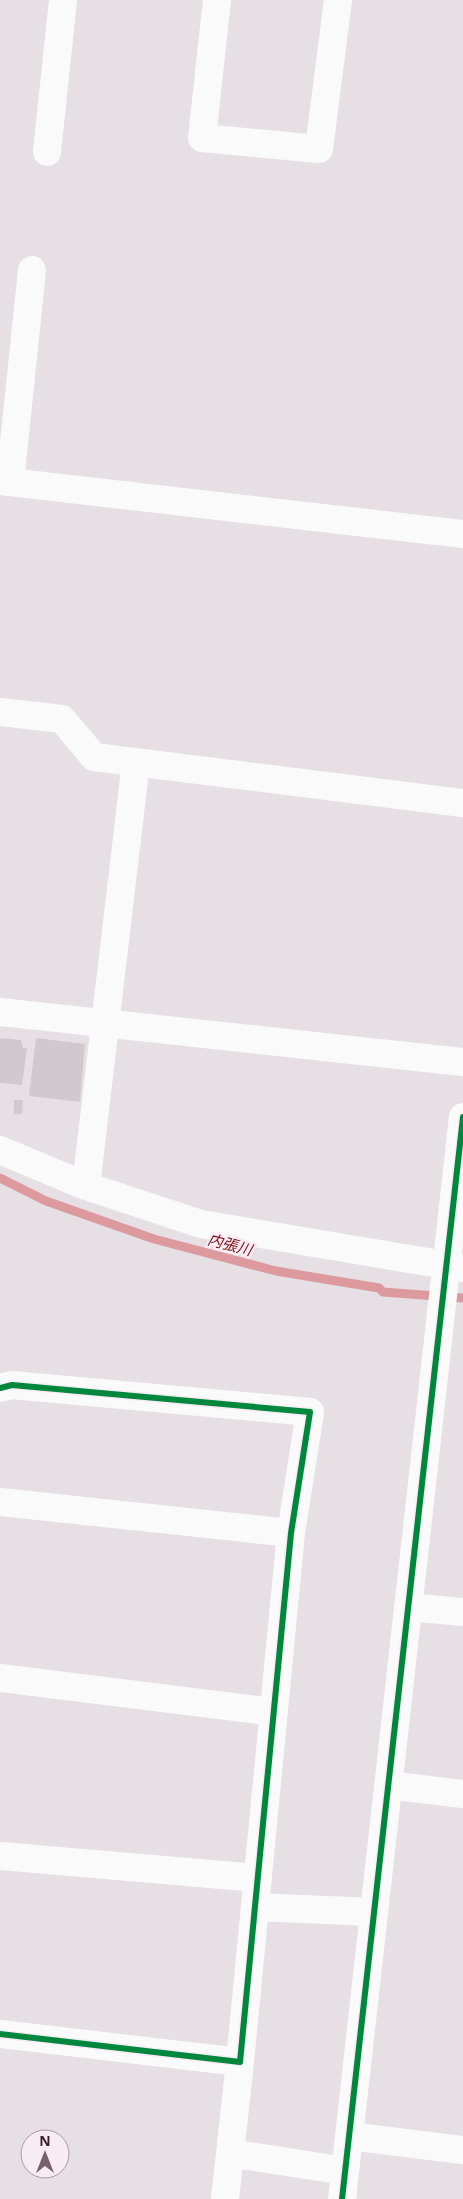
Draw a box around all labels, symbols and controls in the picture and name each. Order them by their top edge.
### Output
water label: 内張川 [206,1229,256,1260]
north arrow [20,2129,70,2179]
text: N [39,2131,51,2150]

